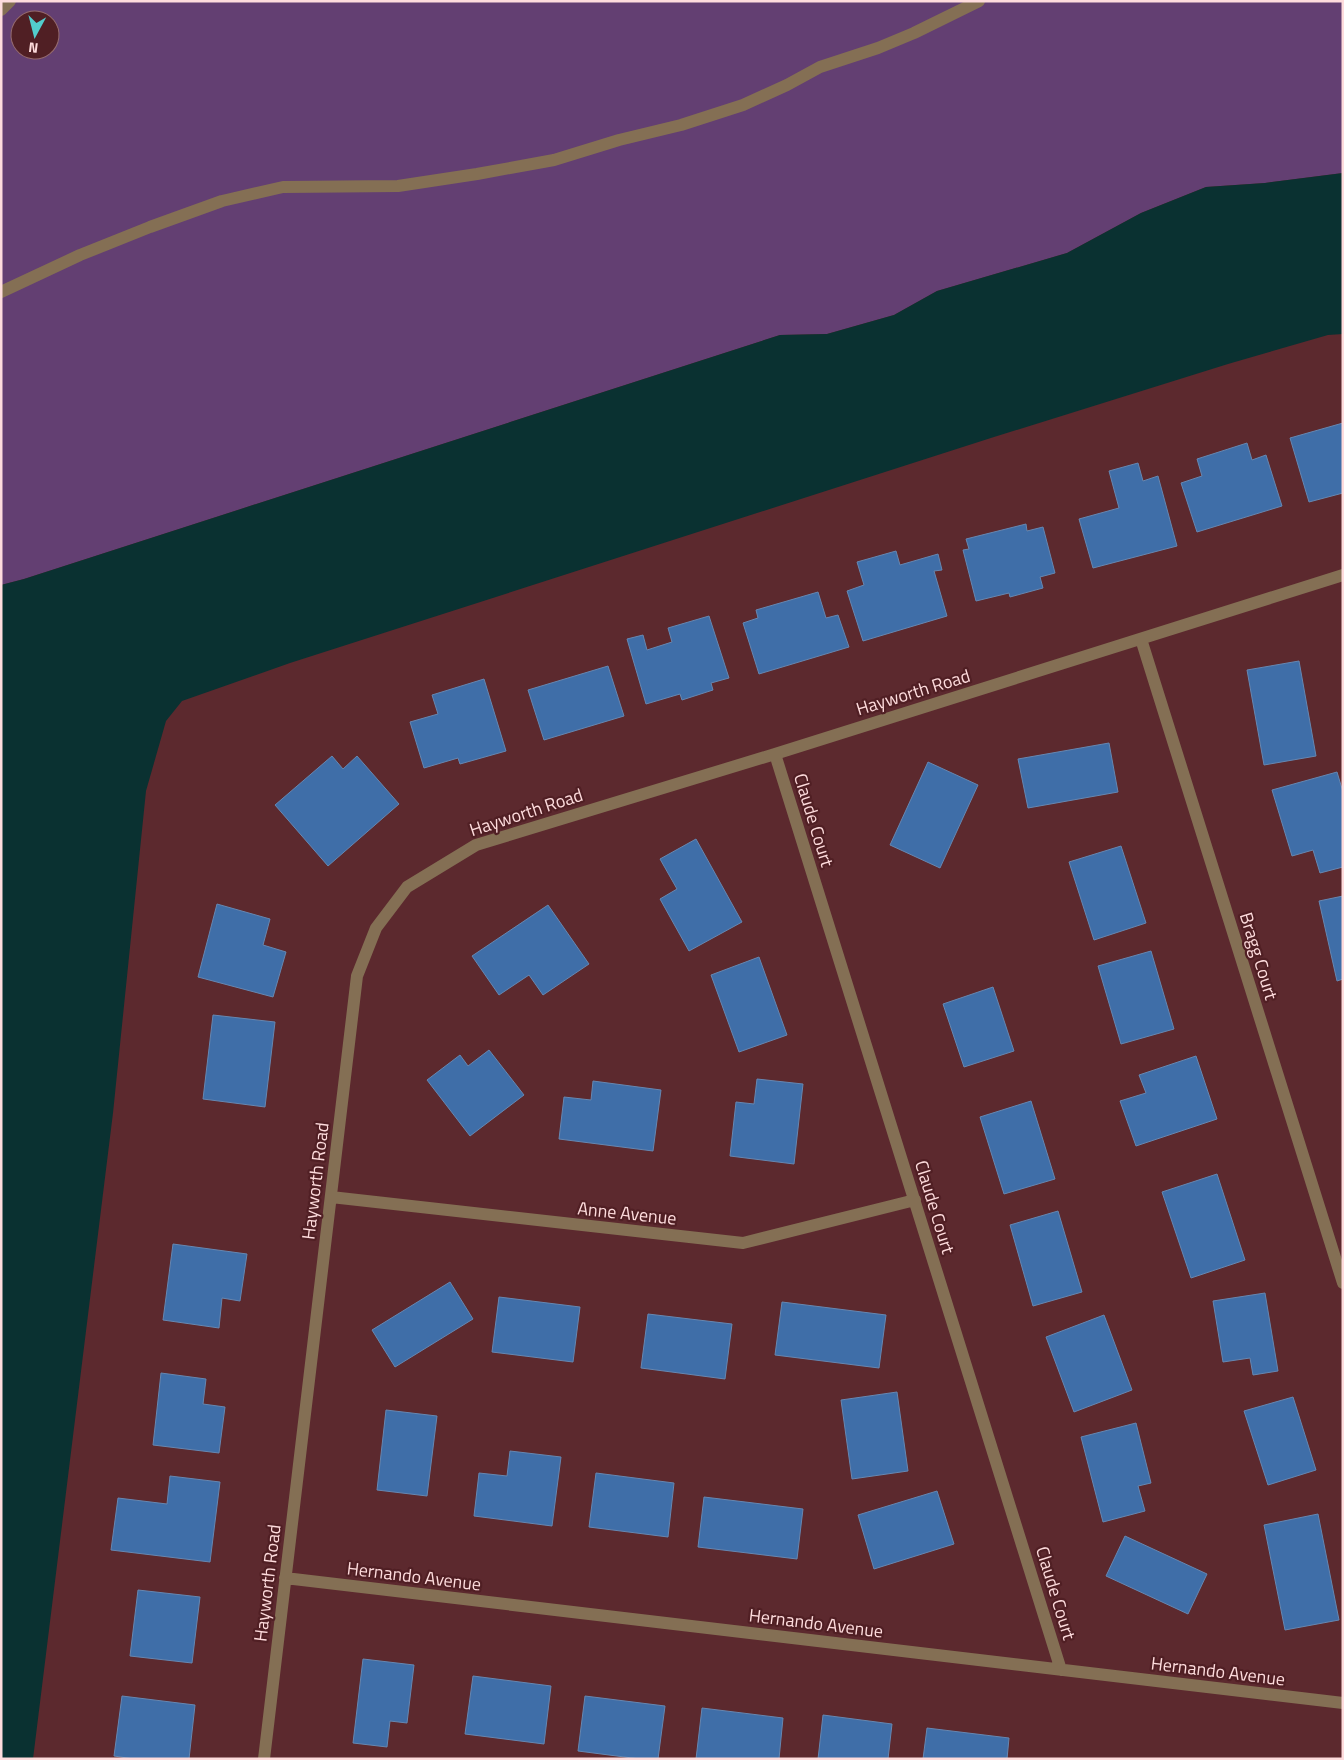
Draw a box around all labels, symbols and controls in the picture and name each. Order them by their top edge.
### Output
north arrow [10,10,60,60]
text: N [27,37,39,59]
street label: Hayworth Road [853,662,973,722]
street label: Claude Court [787,770,841,871]
street label: Hayworth Road [466,781,586,843]
street label: Bragg Court [1233,909,1285,1004]
street label: Hayworth Road [294,1121,336,1241]
street label: Claude Court [908,1157,962,1258]
street label: Anne Avenue [576,1194,678,1232]
street label: Hayworth Road [246,1523,288,1643]
street label: Claude Court [1029,1543,1083,1644]
street label: Hernando Avenue [345,1554,483,1598]
street label: Hernando Avenue [747,1601,885,1645]
street label: Hernando Avenue [1149,1649,1287,1693]

